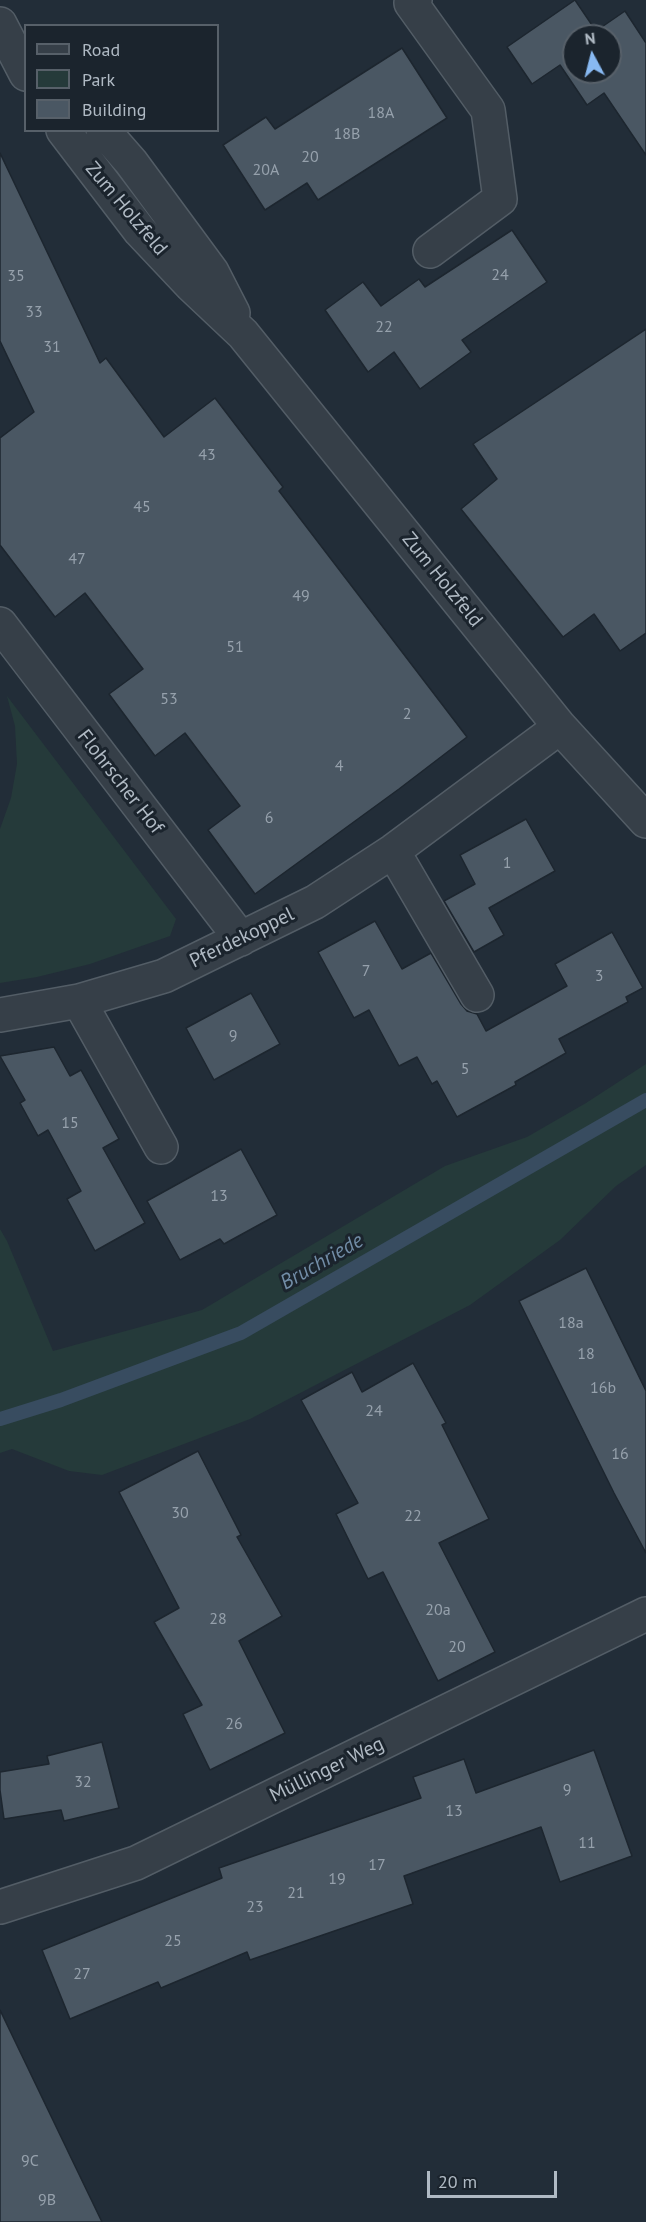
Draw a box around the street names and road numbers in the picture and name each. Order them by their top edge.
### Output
street label: Zum Holzfeld [80,157,172,261]
street label: Zum Holzfeld [397,528,487,632]
street label: Flohrscher Hof [72,725,168,839]
street label: Pferdekoppel [186,902,298,974]
street label: Müllinger Weg [266,1732,388,1808]

